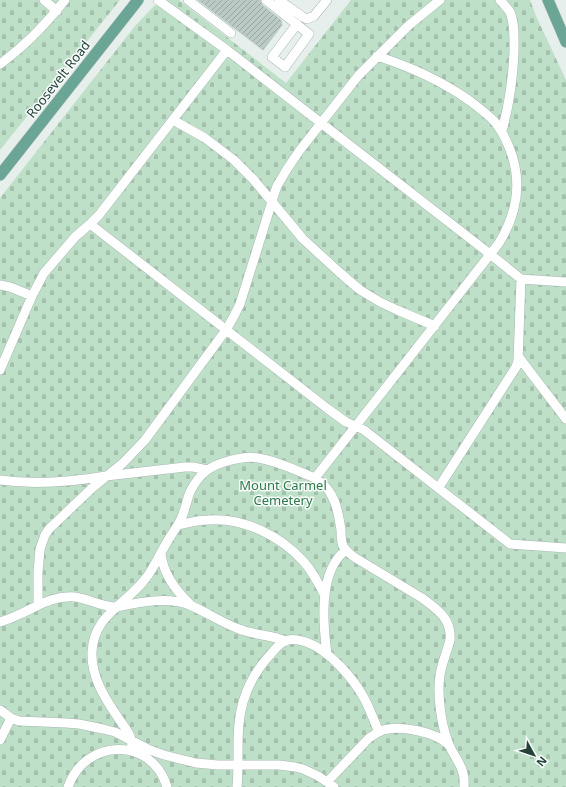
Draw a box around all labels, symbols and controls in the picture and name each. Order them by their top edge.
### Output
street label: Roosevelt Road [22,37,94,121]
park label: Mount Carmel Cemetery [239,476,327,509]
north arrow [514,735,554,775]
text: N [533,753,551,770]

